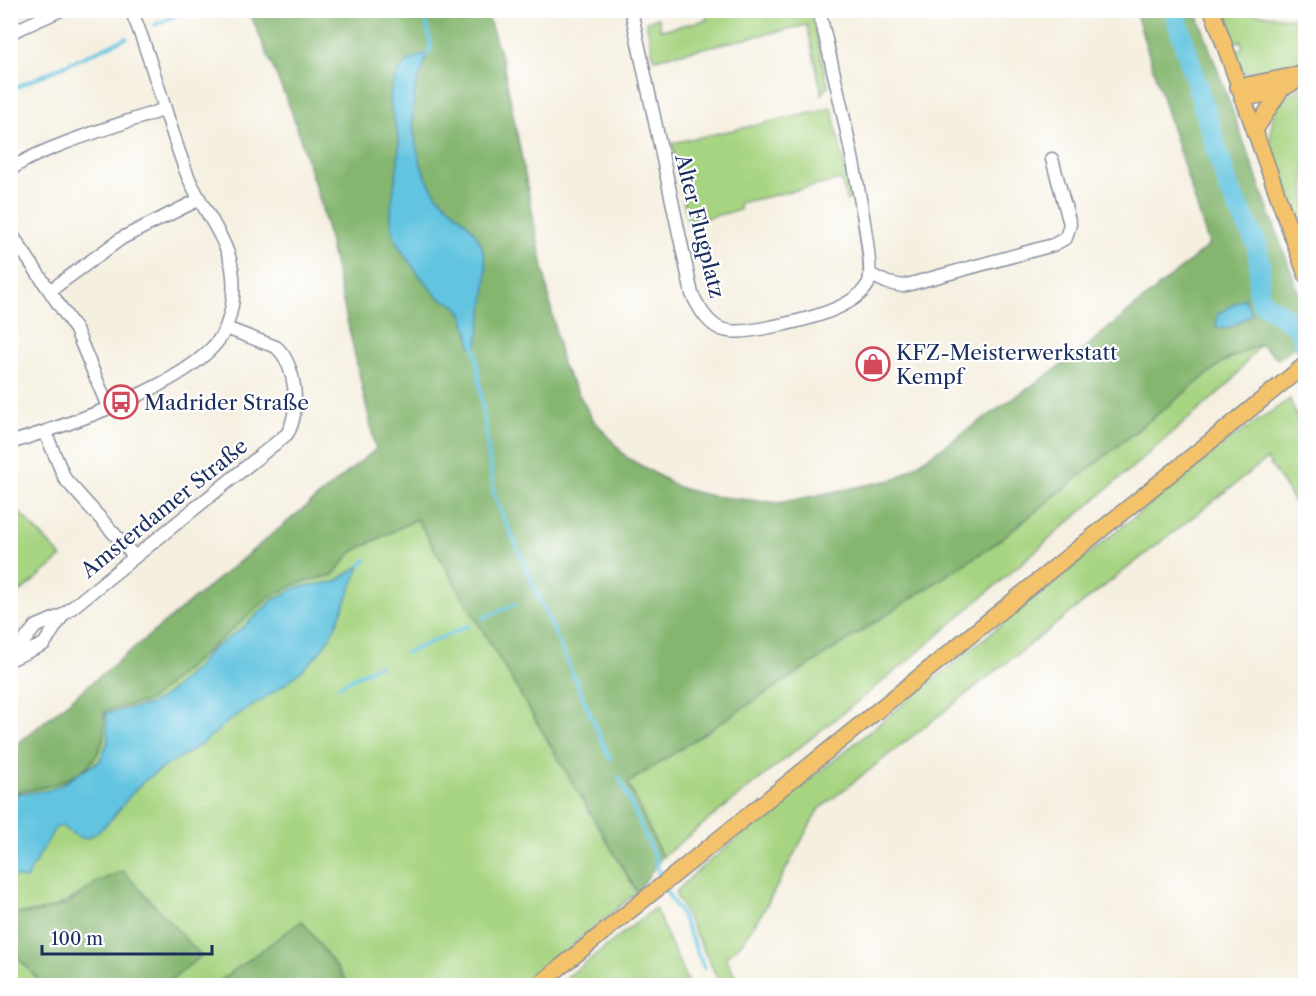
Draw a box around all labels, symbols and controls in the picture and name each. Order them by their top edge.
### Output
street label: Alter Flugplatz [670,151,730,301]
place label: KFZ-Meisterwerkstatt Kempf [896,340,1118,389]
shop icon: KFZ-Meisterwerkstatt Kempf [855,346,891,382]
bus stop icon: Madrider Straße [103,384,139,420]
place label: Madrider Straße [144,390,309,415]
street label: Amsterdamer Straße [75,433,252,584]
scale bar [42,918,212,956]
text: 100 m [51,928,103,950]

